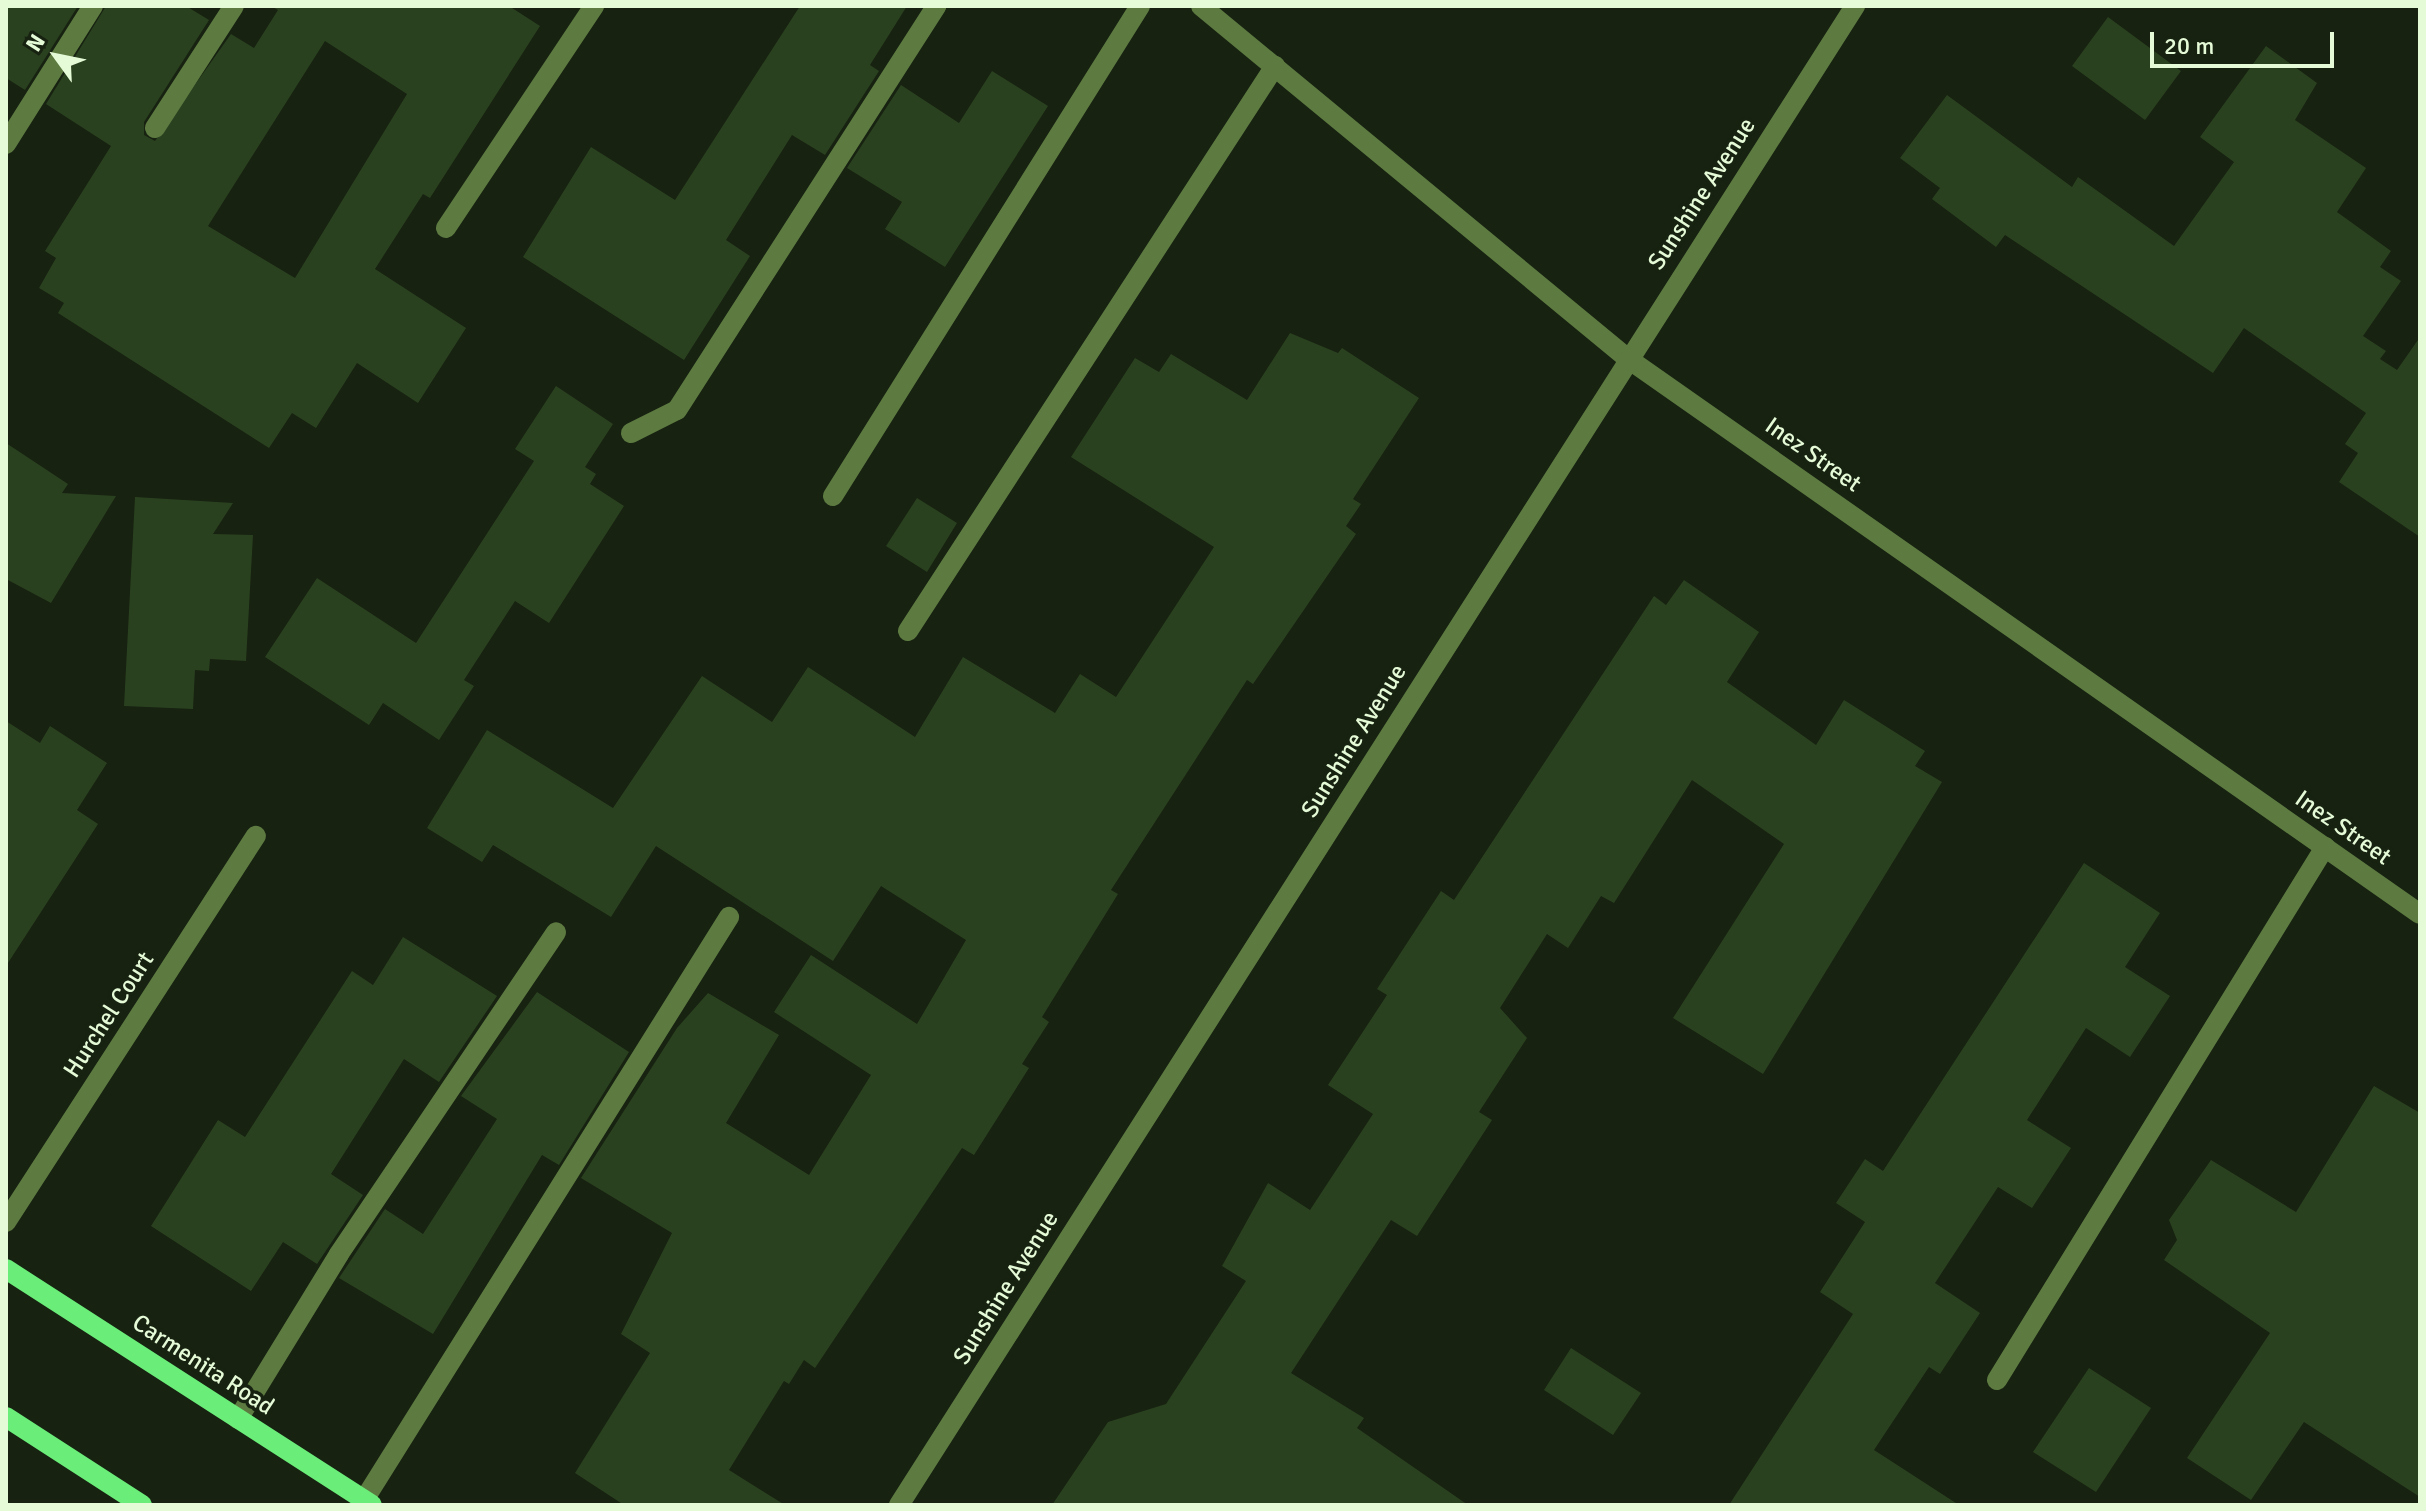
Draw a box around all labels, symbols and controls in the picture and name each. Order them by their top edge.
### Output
north arrow [16,16,96,96]
scale bar [2154,16,2338,66]
text: N [20,29,51,56]
text: 20 m [2164,31,2214,61]
street label: Sunshine Avenue [1642,113,1762,275]
street label: Inez Street [1759,411,1867,499]
street label: Sunshine Avenue [1295,659,1413,823]
street label: Inez Street [2289,784,2397,872]
street label: Hurchel Court [58,947,160,1083]
street label: Sunshine Avenue [947,1206,1065,1370]
street label: Carmenita Road [127,1308,279,1422]

